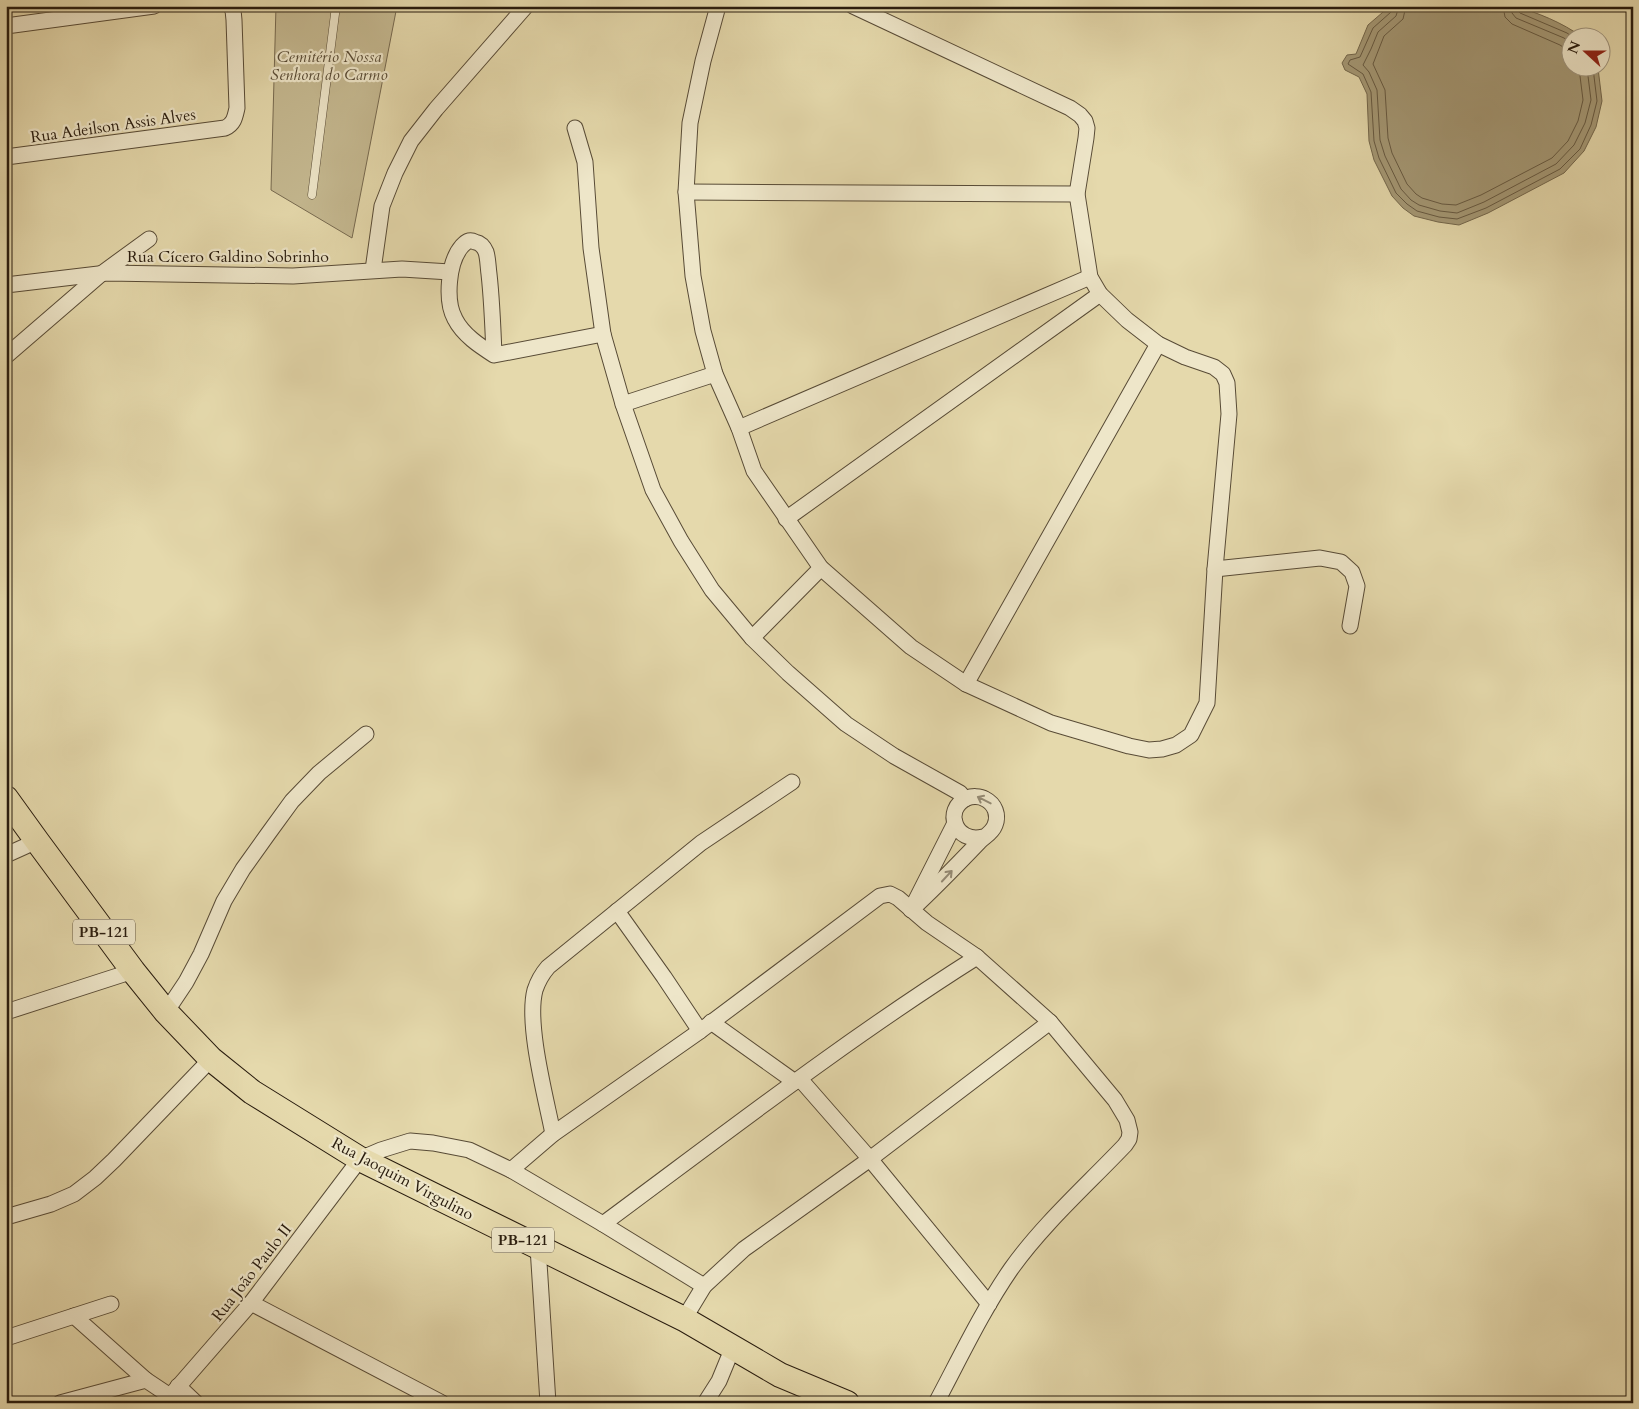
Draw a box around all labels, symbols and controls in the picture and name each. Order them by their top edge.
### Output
north arrow [1562,28,1612,78]
text: N [1563,38,1585,57]
park label: Cemitério Nossa Senhora do Carmo [270,46,388,86]
street label: Rua Adeilson Assis Alves [29,104,197,148]
street label: Rua Cícero Galdino Sobrinho [127,246,329,268]
one-way arrow [977,795,992,805]
one-way arrow [941,870,953,883]
road number: PB-121 [73,920,135,944]
street label: Rua Jaoquim Virgulino [328,1132,478,1226]
street label: Rua João Paulo II [207,1219,297,1326]
road number: PB-121 [492,1228,554,1252]

